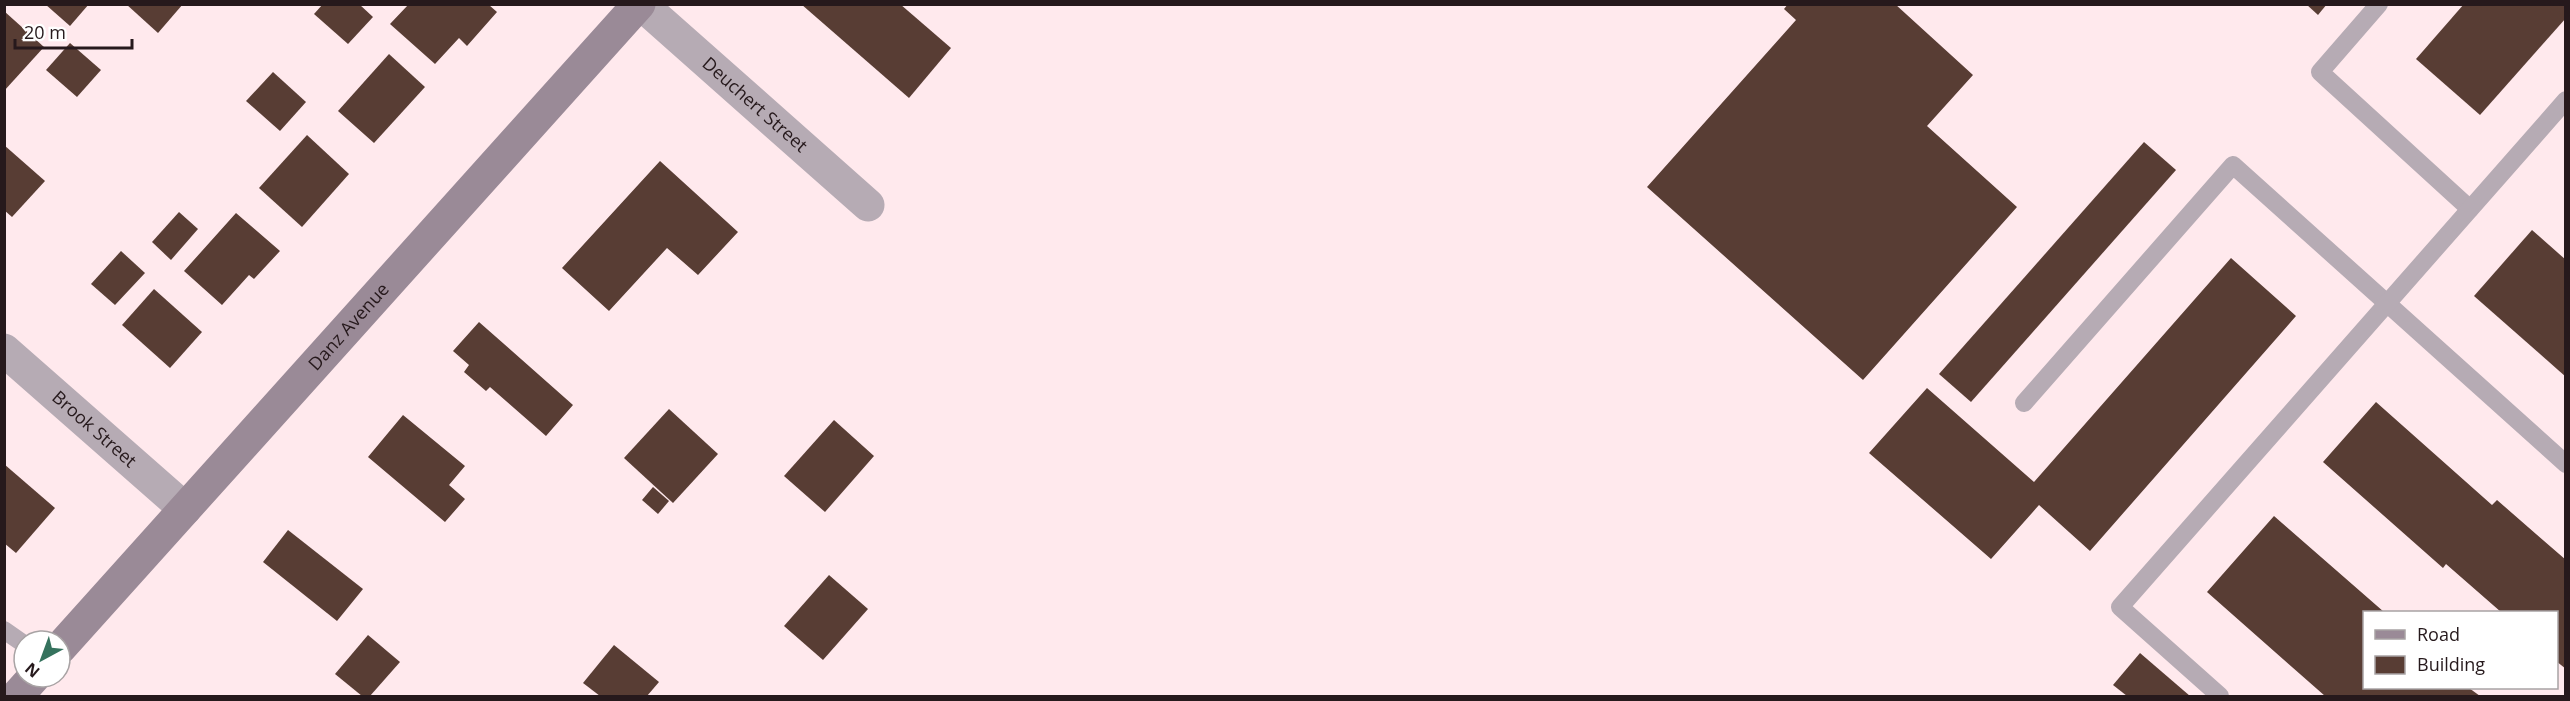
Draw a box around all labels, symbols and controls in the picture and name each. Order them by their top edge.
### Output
scale bar [15,12,132,50]
text: 20 m [24,20,66,44]
street label: Deuchert Street [698,51,813,157]
street label: Danz Avenue [302,277,394,375]
street label: Brook Street [47,385,142,472]
legend [2363,611,2558,689]
text: Road [2417,622,2460,646]
north arrow [12,629,72,689]
text: Building [2417,652,2485,676]
text: N [20,658,44,683]

